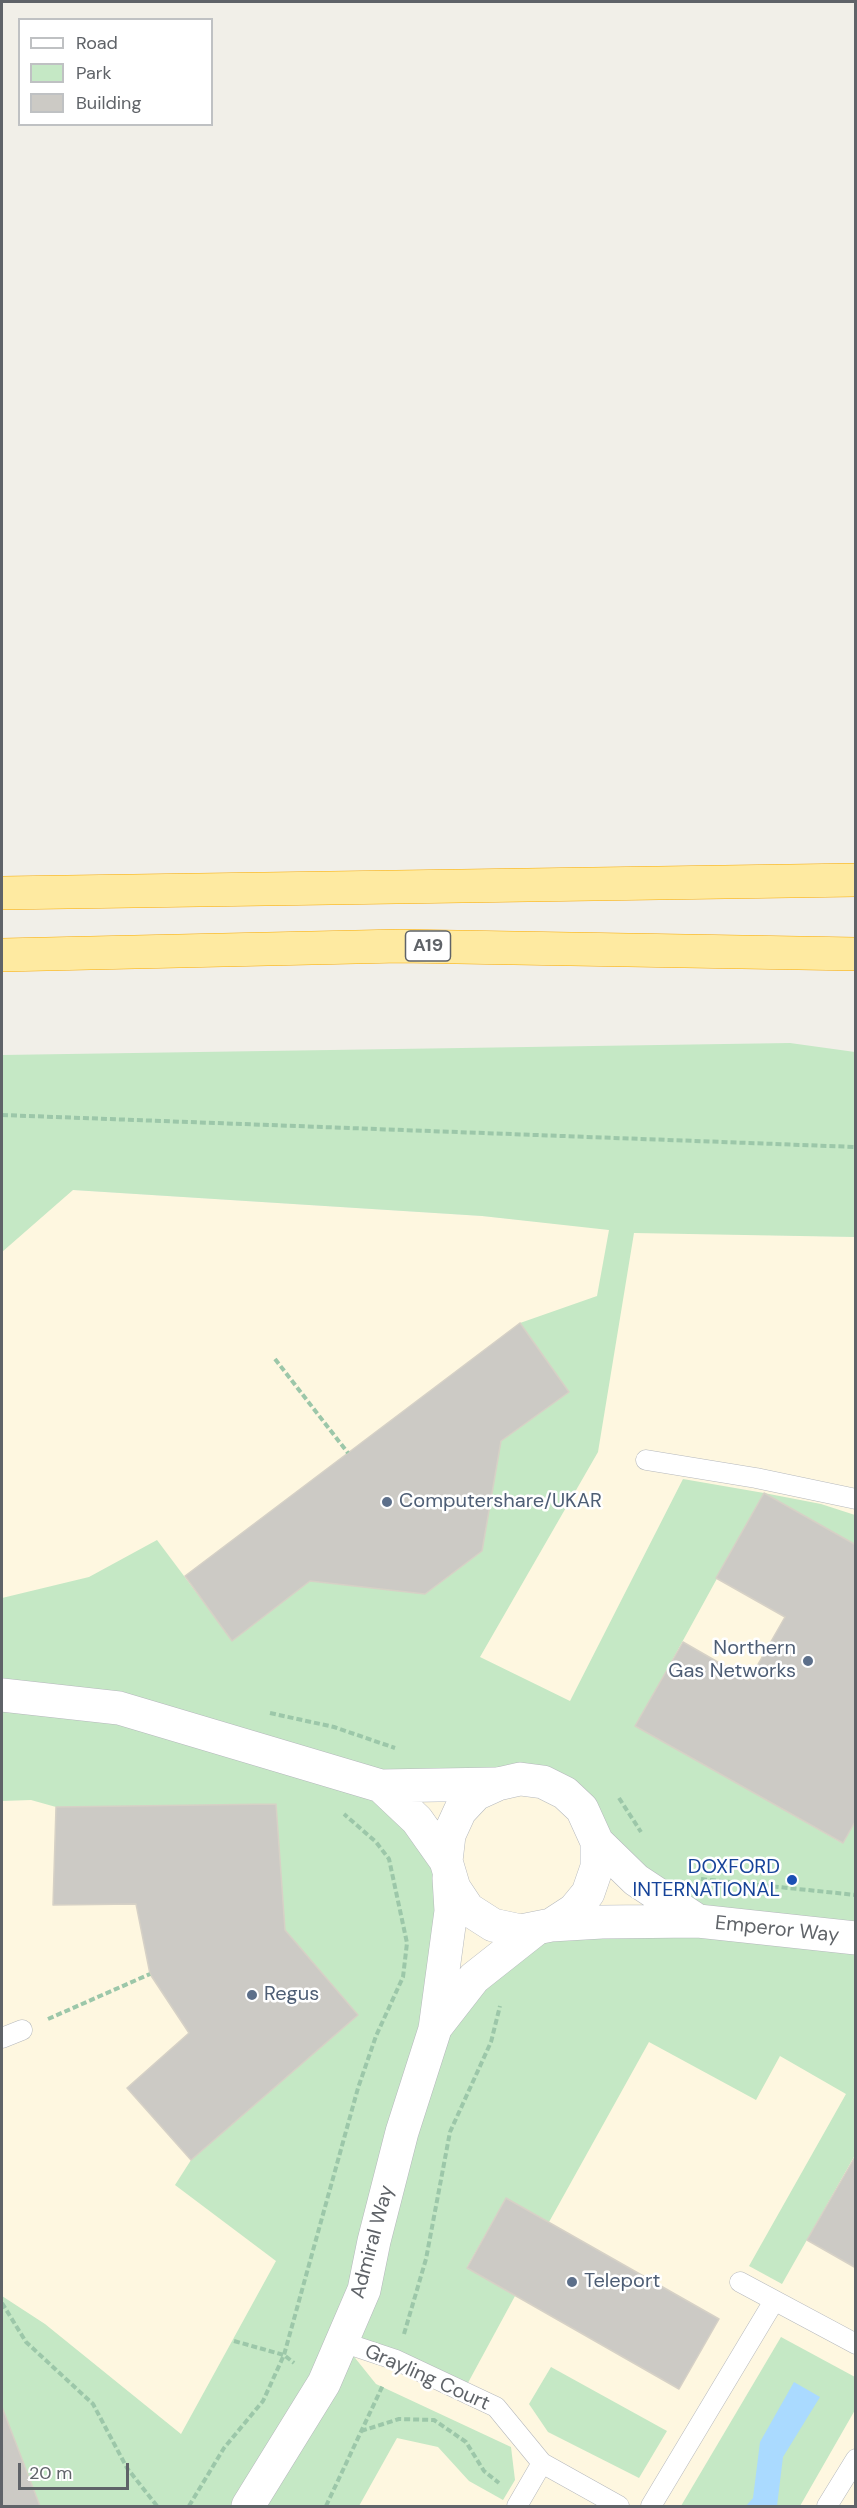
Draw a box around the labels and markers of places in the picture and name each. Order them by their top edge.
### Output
place label: Computershare/UKAR [399,1490,602,1514]
marker: Computershare/UKAR [380,1495,394,1509]
place label: Northern Gas Networks [668,1637,796,1684]
marker: Northern Gas Networks [801,1654,815,1668]
place label: DOXFORD INTERNATIONAL [633,1856,780,1903]
marker: DOXFORD INTERNATIONAL [785,1873,799,1887]
place label: Regus [264,1983,319,2007]
marker: Regus [245,1988,259,2002]
place label: Teleport [584,2270,660,2294]
marker: Teleport [565,2275,579,2289]

